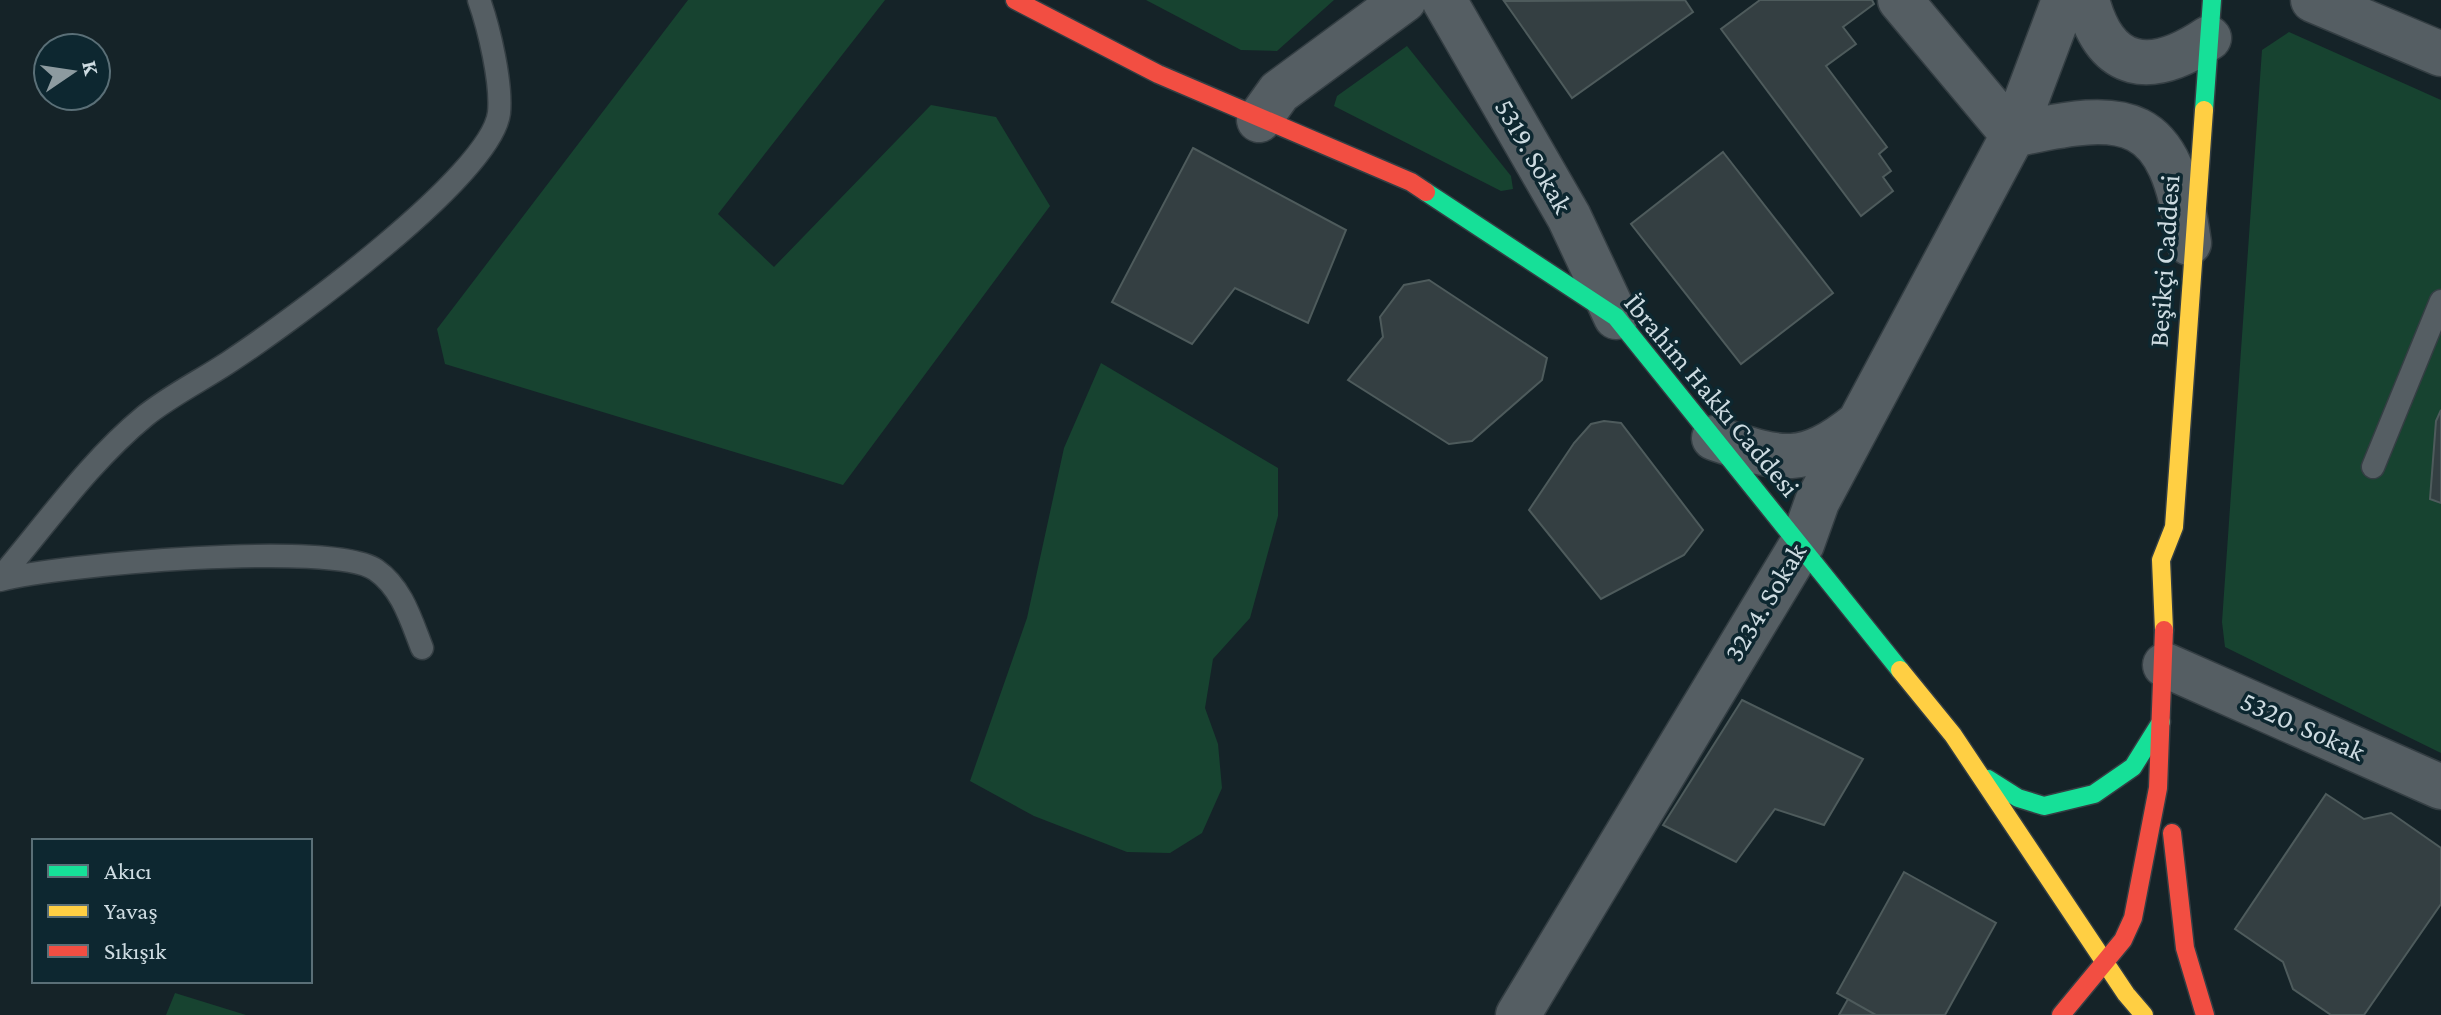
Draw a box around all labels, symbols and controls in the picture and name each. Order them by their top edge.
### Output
north arrow [32,32,112,112]
text: K [77,58,105,78]
street label: 5319. Sokak [1489,93,1580,219]
street label: Beşikçi Caddesi [2143,174,2185,348]
street label: İbrahim Hakkı Caddesi [1618,287,1806,503]
street label: 3234. Sokak [1718,537,1813,667]
street label: 5320. Sokak [2236,685,2370,767]
legend [32,839,312,983]
text: Akıcı [104,857,152,884]
text: Yavaş [104,897,158,924]
text: Sıkışık [104,937,167,964]

